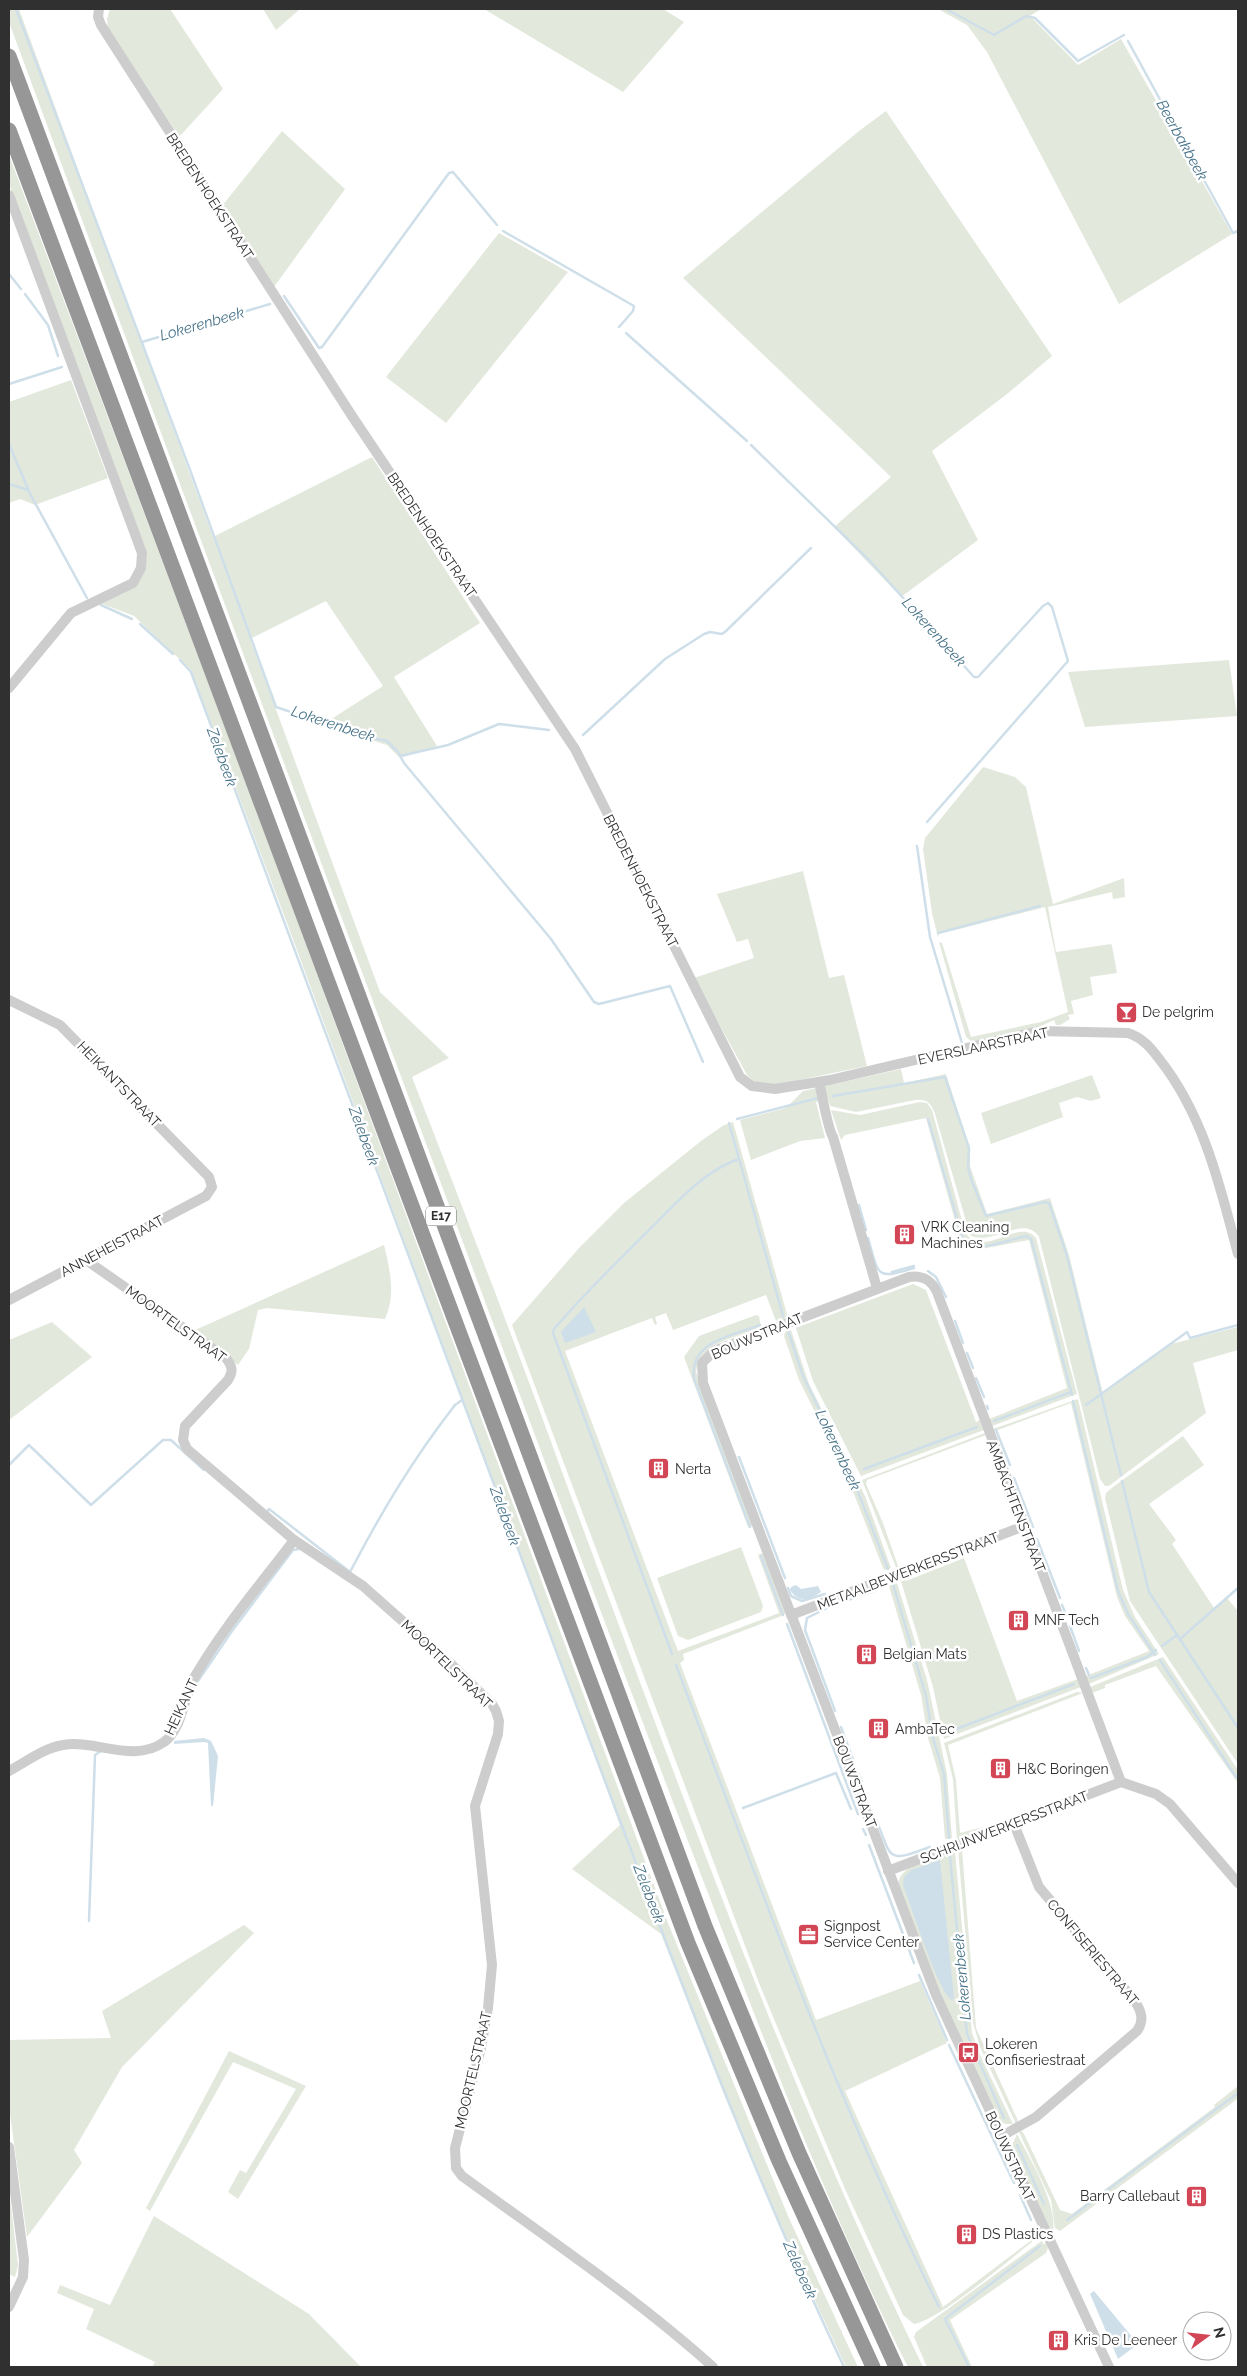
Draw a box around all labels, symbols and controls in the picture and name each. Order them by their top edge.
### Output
water label: Beerbakbeek [1152,96,1212,184]
street label: BREDENHOEKSTRAAT [163,130,257,263]
water label: Lokerenbeek [158,303,246,345]
street label: BREDENHOEKSTRAAT [384,469,480,601]
water label: Lokerenbeek [898,594,970,670]
water label: Lokerenbeek [289,702,377,746]
water label: Zelebeek [203,724,241,789]
street label: BREDENHOEKSTRAAT [600,812,682,951]
bar icon: De pelgrim [1114,1000,1138,1024]
place label: De pelgrim [1142,1004,1214,1020]
street label: EVERSLAARSTRAAT [916,1024,1050,1068]
street label: HEIKANTSTRAAT [74,1038,164,1130]
water label: Zelebeek [345,1103,383,1168]
road number: E17 [426,1206,456,1226]
street label: ANNEHEISTRAAT [58,1212,167,1280]
place label: VRK Cleaning Machines [921,1219,1009,1251]
building icon: VRK Cleaning Machines [893,1223,917,1247]
street label: MOORTELSTRAAT [123,1282,230,1366]
street label: BOUWSTRAAT [709,1309,805,1362]
water label: Lokerenbeek [811,1407,865,1493]
street label: AMBACHTENSTRAAT [983,1438,1049,1575]
building icon: Nerta [647,1457,671,1481]
place label: Nerta [675,1461,711,1477]
water label: Zelebeek [486,1483,524,1548]
street label: METAALBEWERKERSSTRAAT [815,1529,1002,1613]
building icon: MNF Tech [1006,1608,1030,1632]
place label: MNF Tech [1034,1612,1099,1628]
street label: MOORTELSTRAAT [398,1616,496,1712]
building icon: Belgian Mats [855,1642,879,1666]
place label: Belgian Mats [883,1646,967,1662]
street label: HEIKANT [161,1676,201,1738]
building icon: AmbaTec [867,1717,891,1741]
place label: AmbaTec [895,1721,955,1737]
street label: BOUWSTRAAT [830,1734,880,1831]
building icon: H&C Boringen [989,1757,1013,1781]
place label: H&C Boringen [1017,1761,1109,1777]
street label: SCHRIJNWERKERSSTRAAT [918,1787,1091,1866]
water label: Zelebeek [629,1861,668,1926]
street label: CONFISERIESTRAAT [1044,1896,1142,2009]
place label: Signpost Service Center [824,1918,919,1950]
office icon: Signpost Service Center [796,1922,820,1946]
water label: Lokerenbeek [949,1933,975,2021]
street label: MOORTELSTRAAT [452,2009,494,2130]
place label: Lokeren Confiseriestraat [985,2036,1086,2068]
bus stop icon: Lokeren Confiseriestraat [957,2040,981,2064]
street label: BOUWSTRAAT [982,2108,1038,2204]
building icon: Barry Callebaut [1184,2184,1208,2208]
place label: Barry Callebaut [1080,2188,1180,2204]
building icon: DS Plastics [954,2222,978,2246]
place label: DS Plastics [982,2226,1053,2242]
water label: Zelebeek [779,2237,821,2302]
north arrow [1182,2311,1232,2361]
text: N [1210,2325,1229,2340]
building icon: Kris De Leeneer [1046,2328,1070,2352]
place label: Kris De Leeneer [1074,2332,1177,2348]

